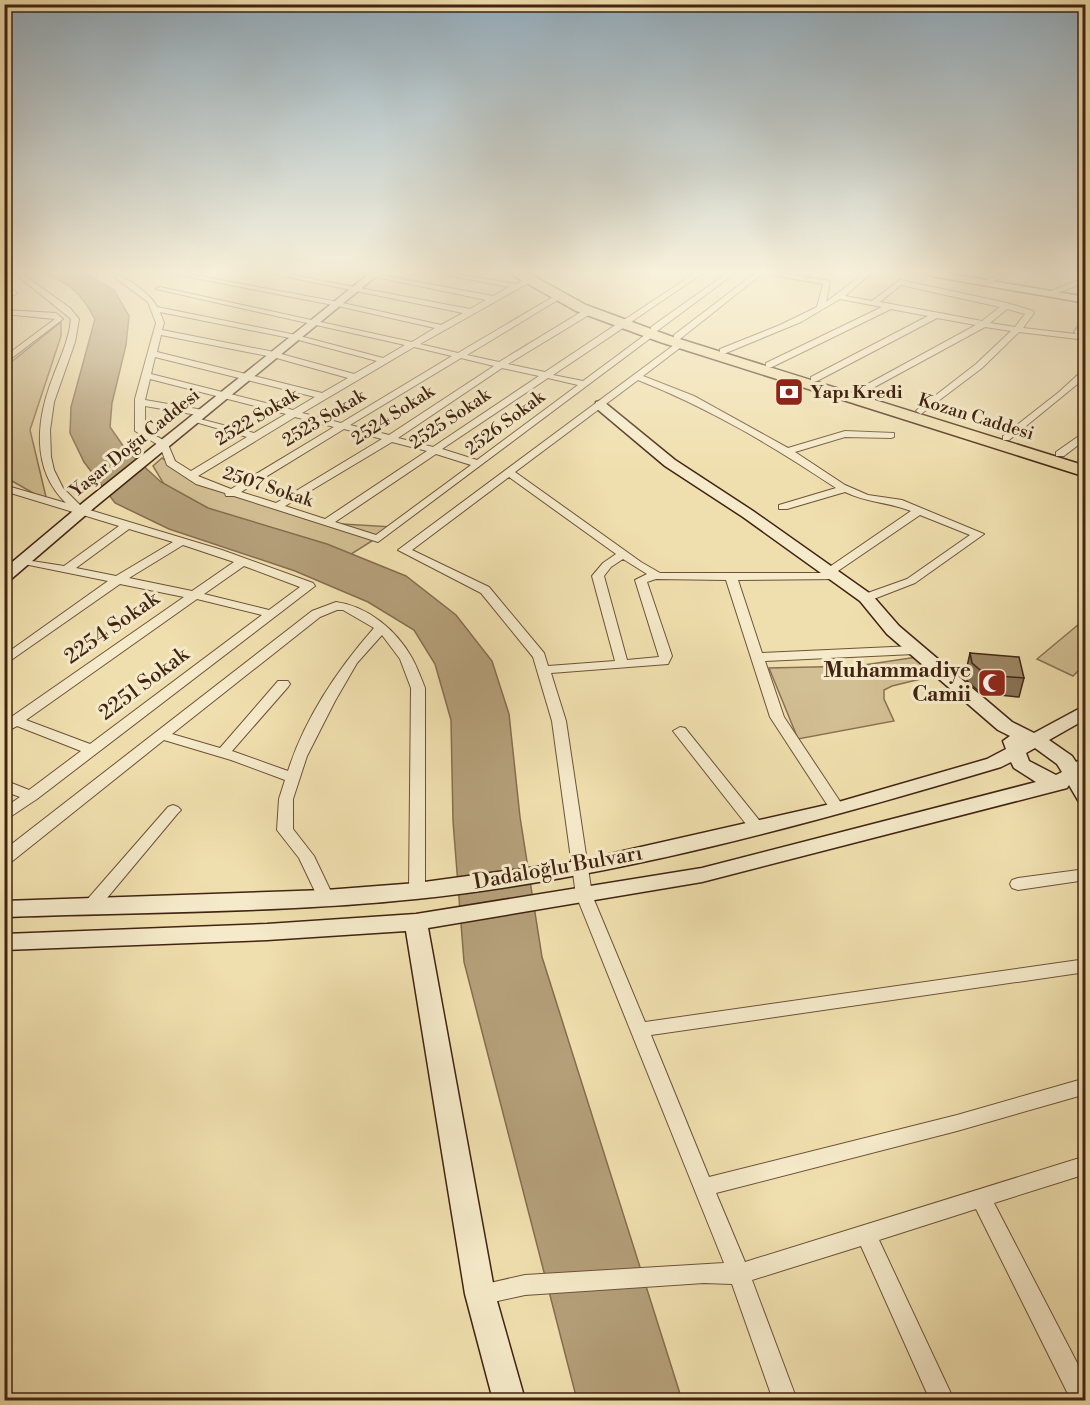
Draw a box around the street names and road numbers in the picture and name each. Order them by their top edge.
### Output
street label: 2524 Sokak [347,379,440,450]
street label: 2522 Sokak [211,382,304,451]
street label: Yaşar Doğu Caddesi [65,383,205,503]
street label: 2523 Sokak [278,383,371,452]
street label: 2525 Sokak [405,383,496,455]
street label: 2526 Sokak [461,385,551,460]
street label: Kozan Caddesi [915,388,1037,446]
street label: 2507 Sokak [220,462,318,513]
street label: 2254 Sokak [60,585,165,670]
street label: 2251 Sokak [94,641,195,726]
street label: Dadaloğlu Bulvarı [472,840,645,896]

